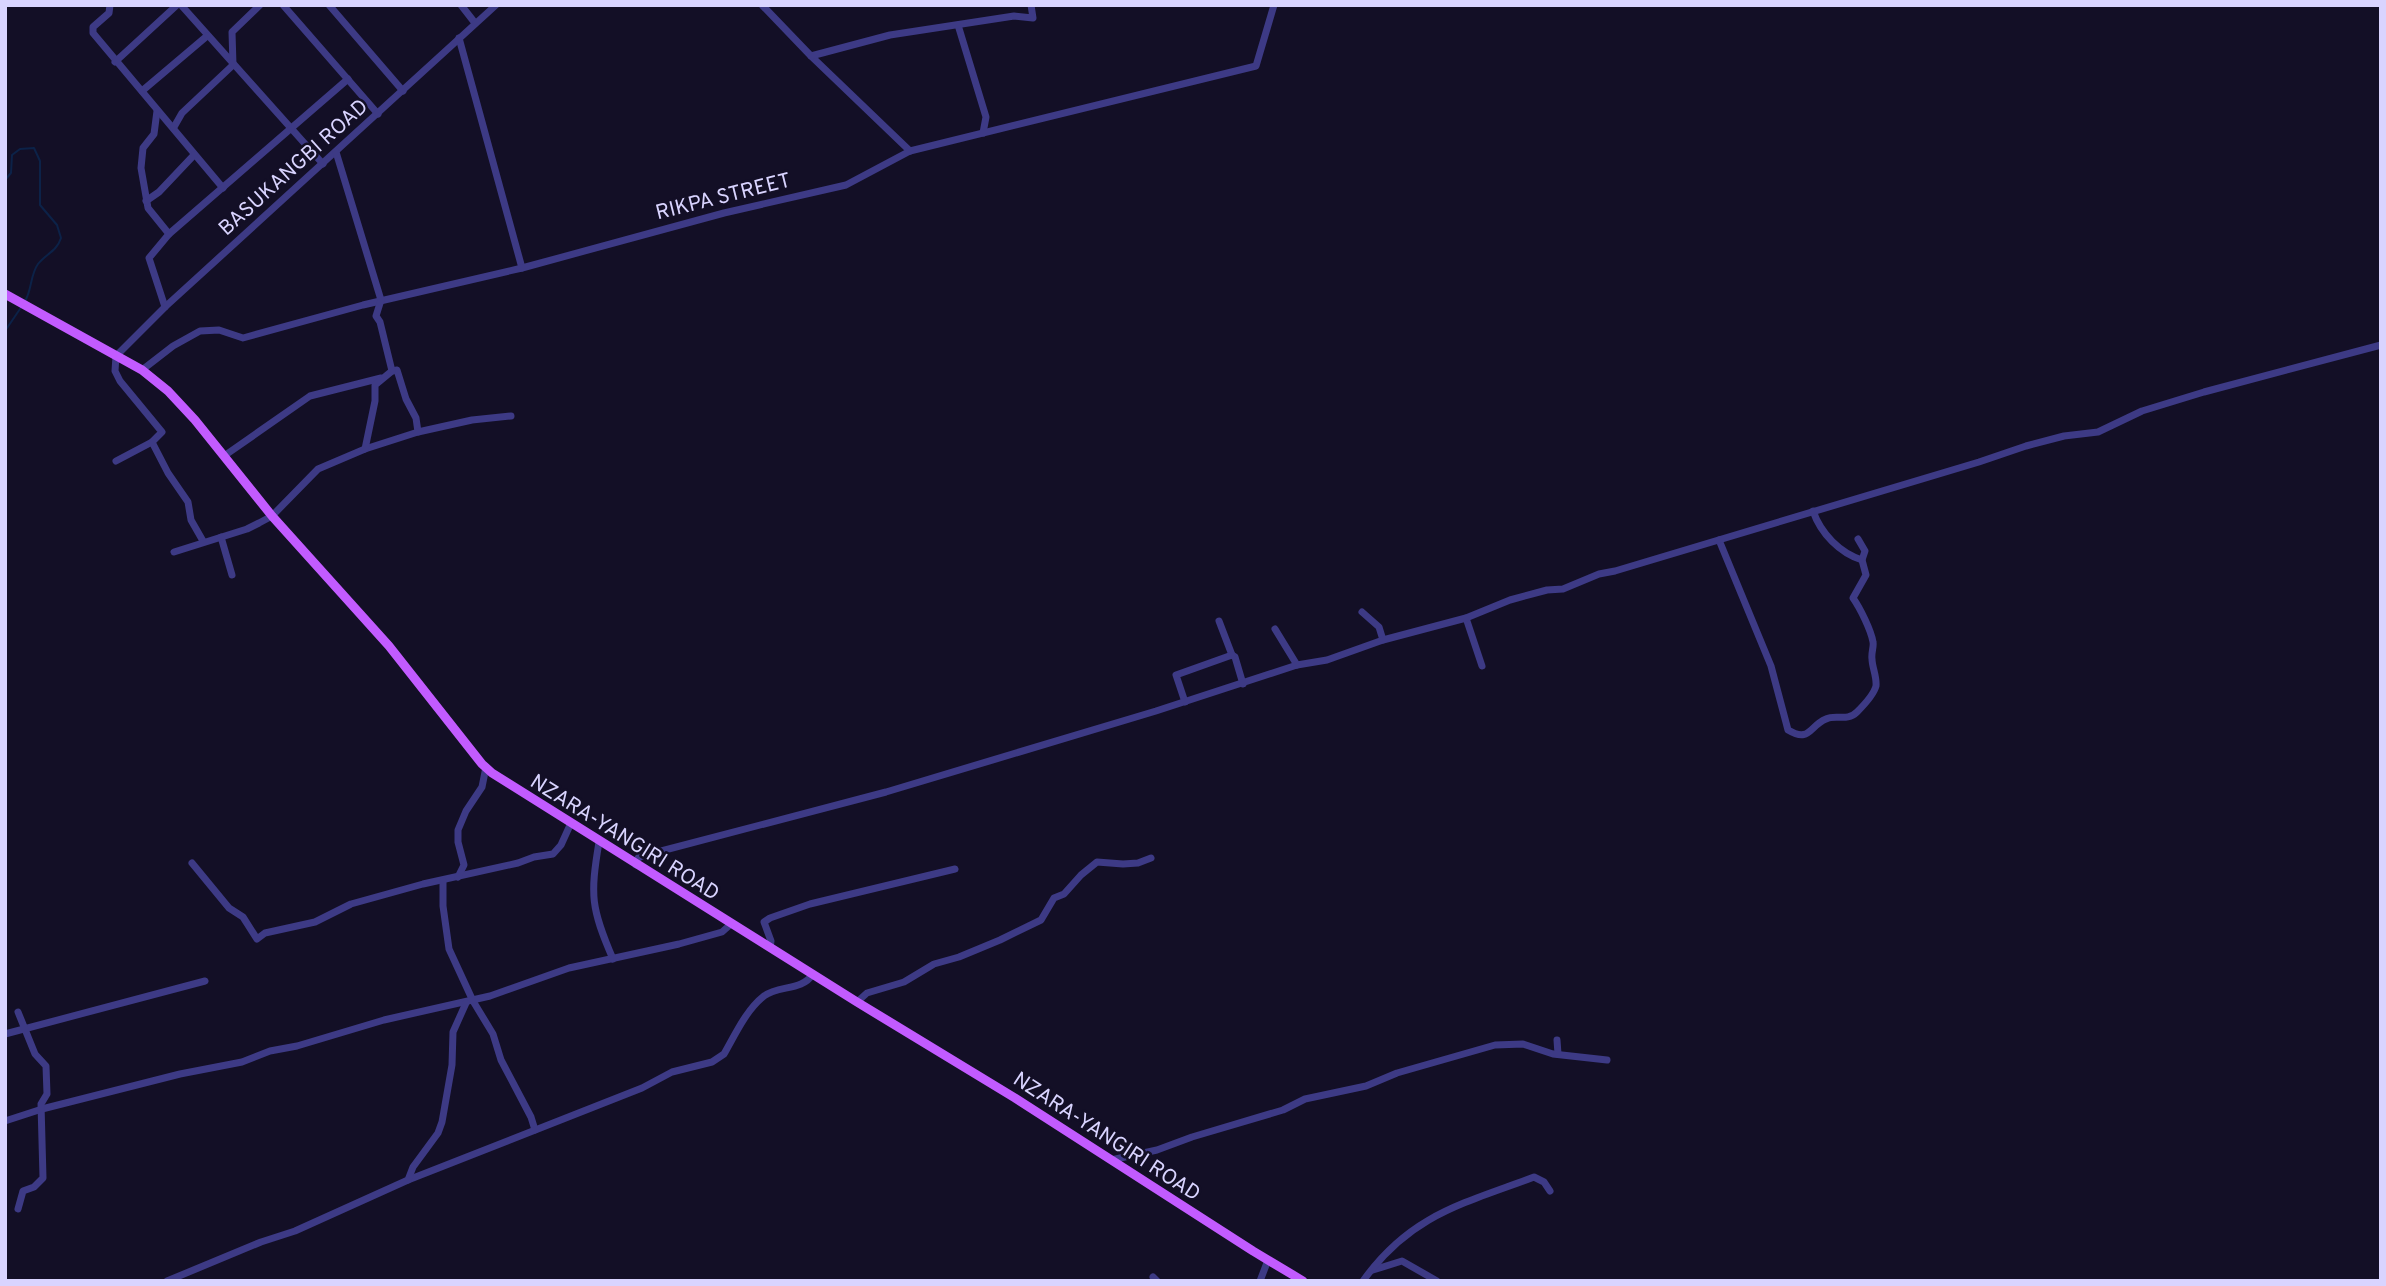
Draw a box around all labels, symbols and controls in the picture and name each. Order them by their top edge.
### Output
street label: BASUKANGBI ROAD [214,94,374,242]
street label: RIKPA STREET [653,168,794,227]
street label: NZARA-YANGIRI ROAD [524,769,724,908]
street label: NZARA-YANGIRI ROAD [1007,1066,1205,1208]

